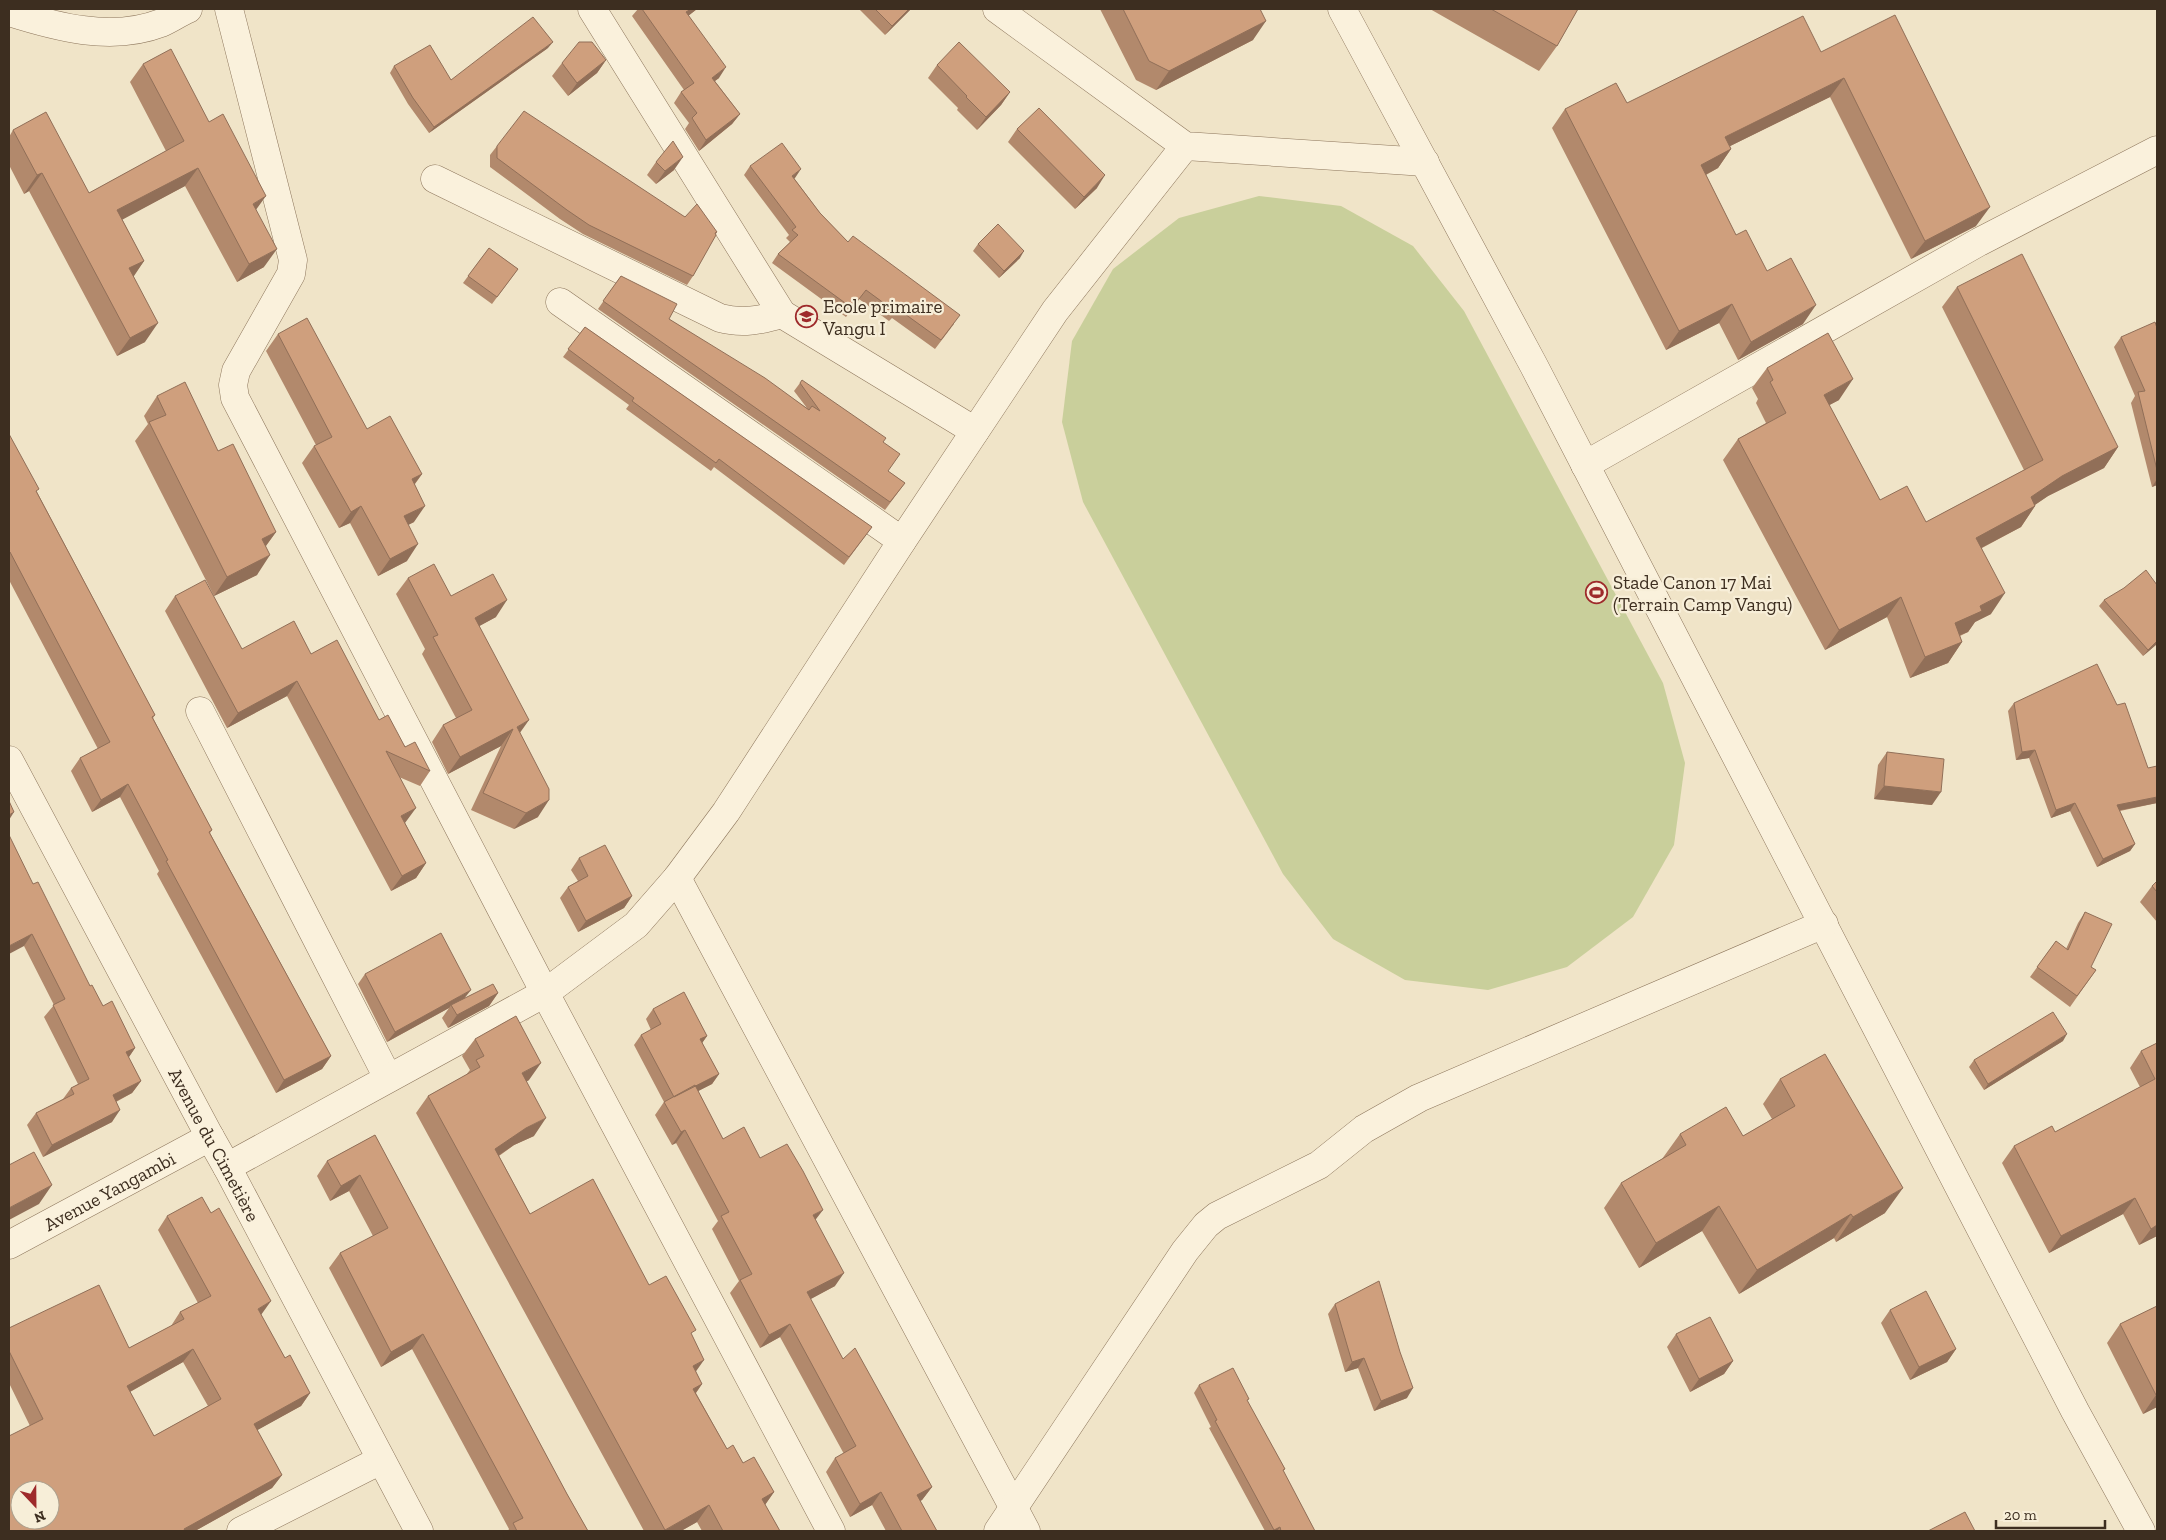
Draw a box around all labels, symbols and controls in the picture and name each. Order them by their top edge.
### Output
place label: Ecole primaire Vangu I [822,295,943,340]
school or university icon: Ecole primaire Vangu I [795,305,819,329]
place label: Stade Canon 17 Mai (Terrain Camp Vangu) [1613,571,1792,616]
sports icon: Stade Canon 17 Mai (Terrain Camp Vangu) [1585,581,1609,605]
street label: Avenue du Cimetière [163,1064,265,1226]
street label: Avenue Yangambi [40,1147,179,1236]
north arrow [10,1480,60,1530]
scale bar [1996,1498,2105,1530]
text: 20 m [2004,1506,2037,1524]
text: N [31,1507,48,1527]

